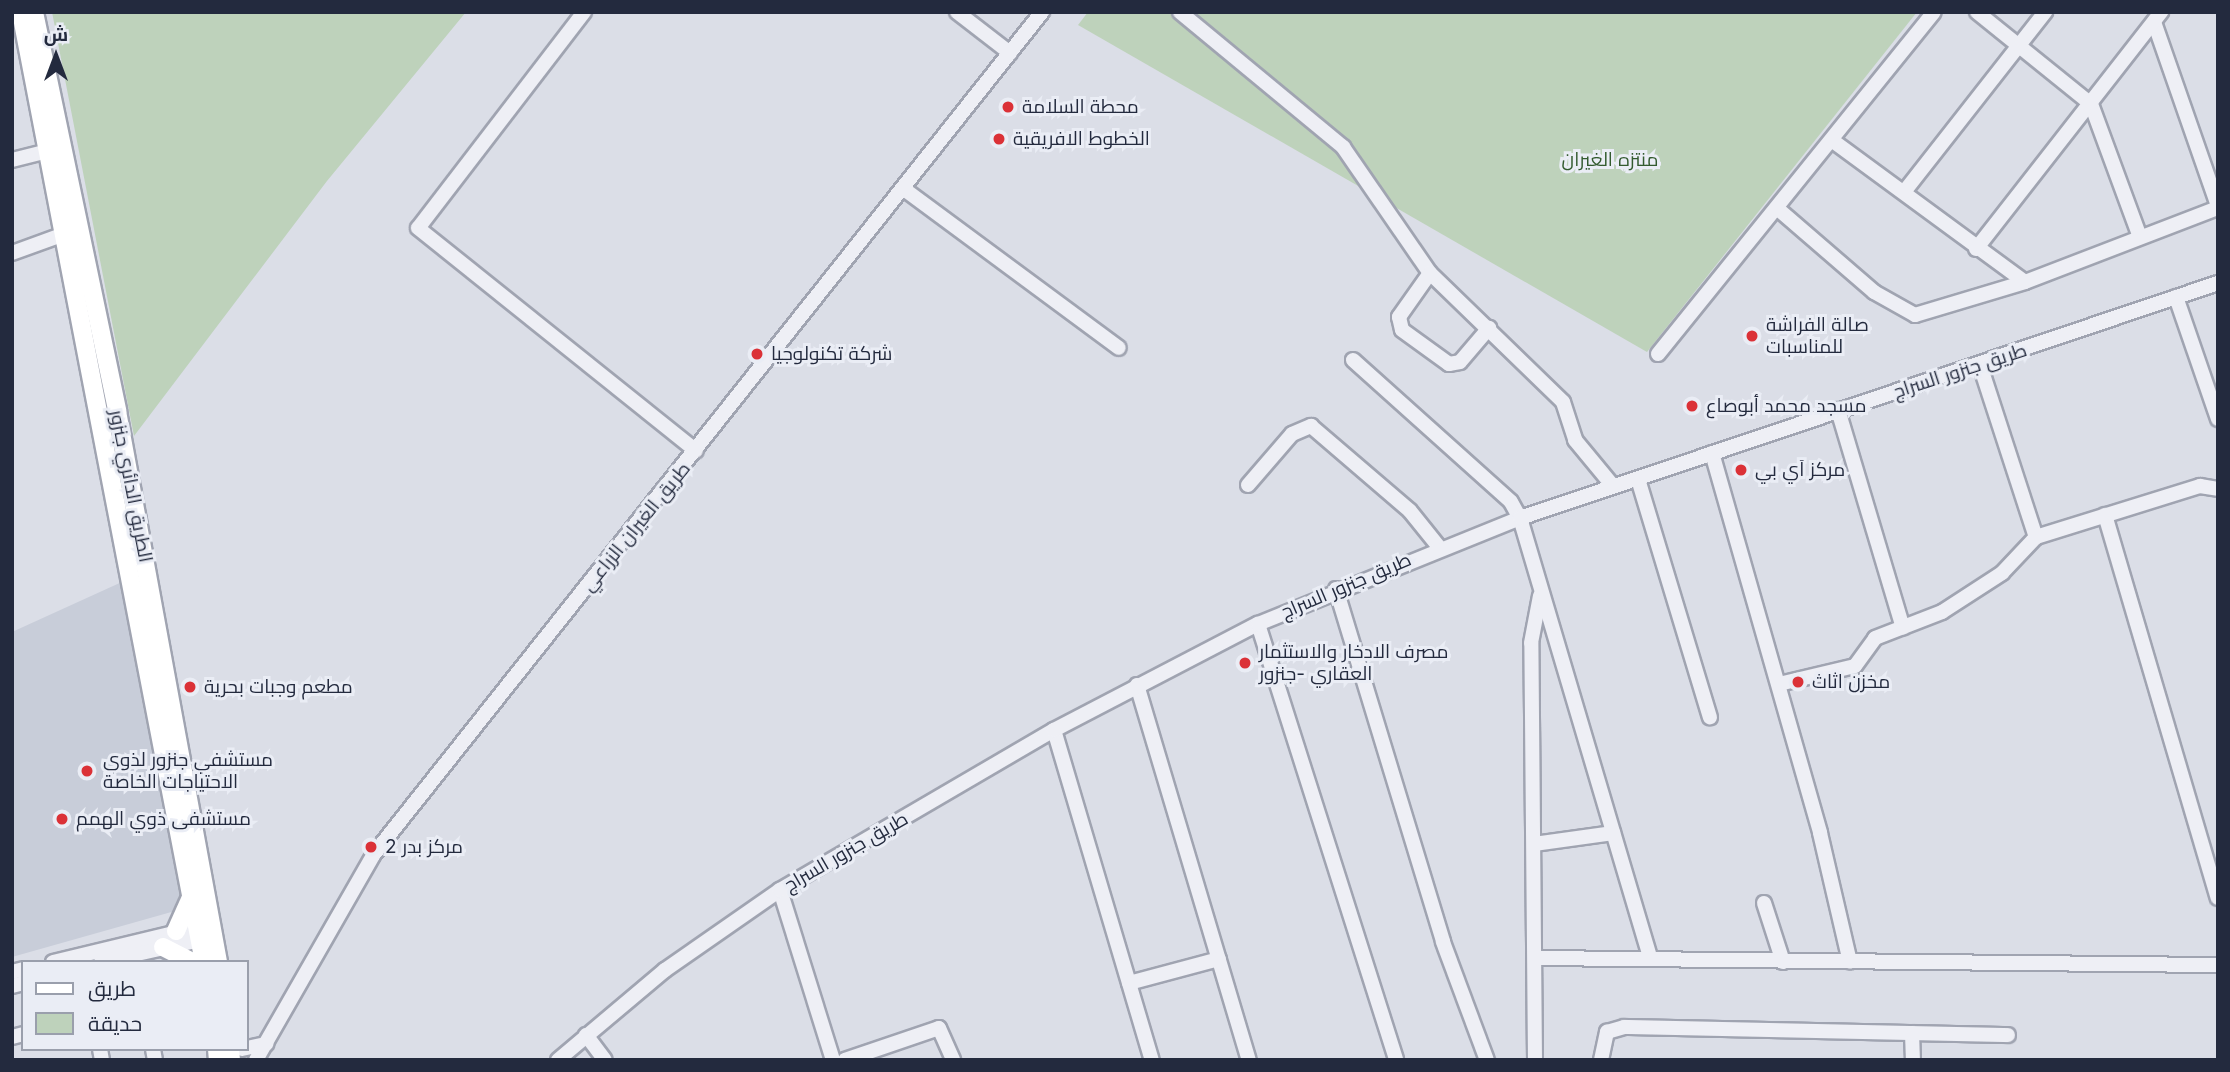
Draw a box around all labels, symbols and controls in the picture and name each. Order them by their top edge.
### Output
north arrow [21,21,91,91]
text: ش [44,23,68,46]
place label: محطة السلامة [1022,96,1139,118]
marker: محطة السلامة [1000,99,1016,115]
place label: الخطوط الافريقية [1013,128,1150,150]
marker: الخطوط الافريقية [991,131,1007,147]
park label: منتزه الغيران [1562,149,1658,171]
place label: صالة الفراشة للمناسبات [1766,314,1869,358]
marker: صالة الفراشة للمناسبات [1744,328,1760,344]
street label: طريق جنزور السراج [1890,339,2030,403]
place label: شركة تكنولوجيا [771,343,892,365]
marker: شركة تكنولوجيا [749,346,765,362]
place label: مسجد محمد أبوصاع [1706,395,1866,417]
marker: مسجد محمد أبوصاع [1684,398,1700,414]
street label: الطريق الدائري جنزور [105,408,157,564]
street label: طريق الغيران الزراعي [577,458,695,596]
place label: مركز اَي بي [1755,459,1845,481]
marker: مركز اَي بي [1733,462,1749,478]
street label: طريق جنزور السراج [1277,548,1415,624]
place label: مصرف الادخار والاستثمار العقاري -جنزور [1259,641,1448,685]
marker: مصرف الادخار والاستثمار العقاري -جنزور [1237,655,1253,671]
place label: مخزن اثاث [1812,671,1890,693]
marker: مخزن اثاث [1790,674,1806,690]
place label: مطعم وجبات بحرية [204,676,353,698]
marker: مطعم وجبات بحرية [182,679,198,695]
place label: مستشفي جنزور لذوي الاحتياجات الخاصة [103,749,273,793]
marker: مستشفي جنزور لذوي الاحتياجات الخاصة [77,761,97,781]
street label: طريق جنزور السراج [780,807,912,897]
place label: مستشفى ذوي الهمم [76,808,251,830]
marker: مستشفى ذوي الهمم [54,811,70,827]
place label: مركز بدر 2 [385,836,463,858]
marker: مركز بدر 2 [363,839,379,855]
legend [21,960,248,1051]
text: طريق [88,976,136,1001]
text: حديقة [88,1011,142,1036]

